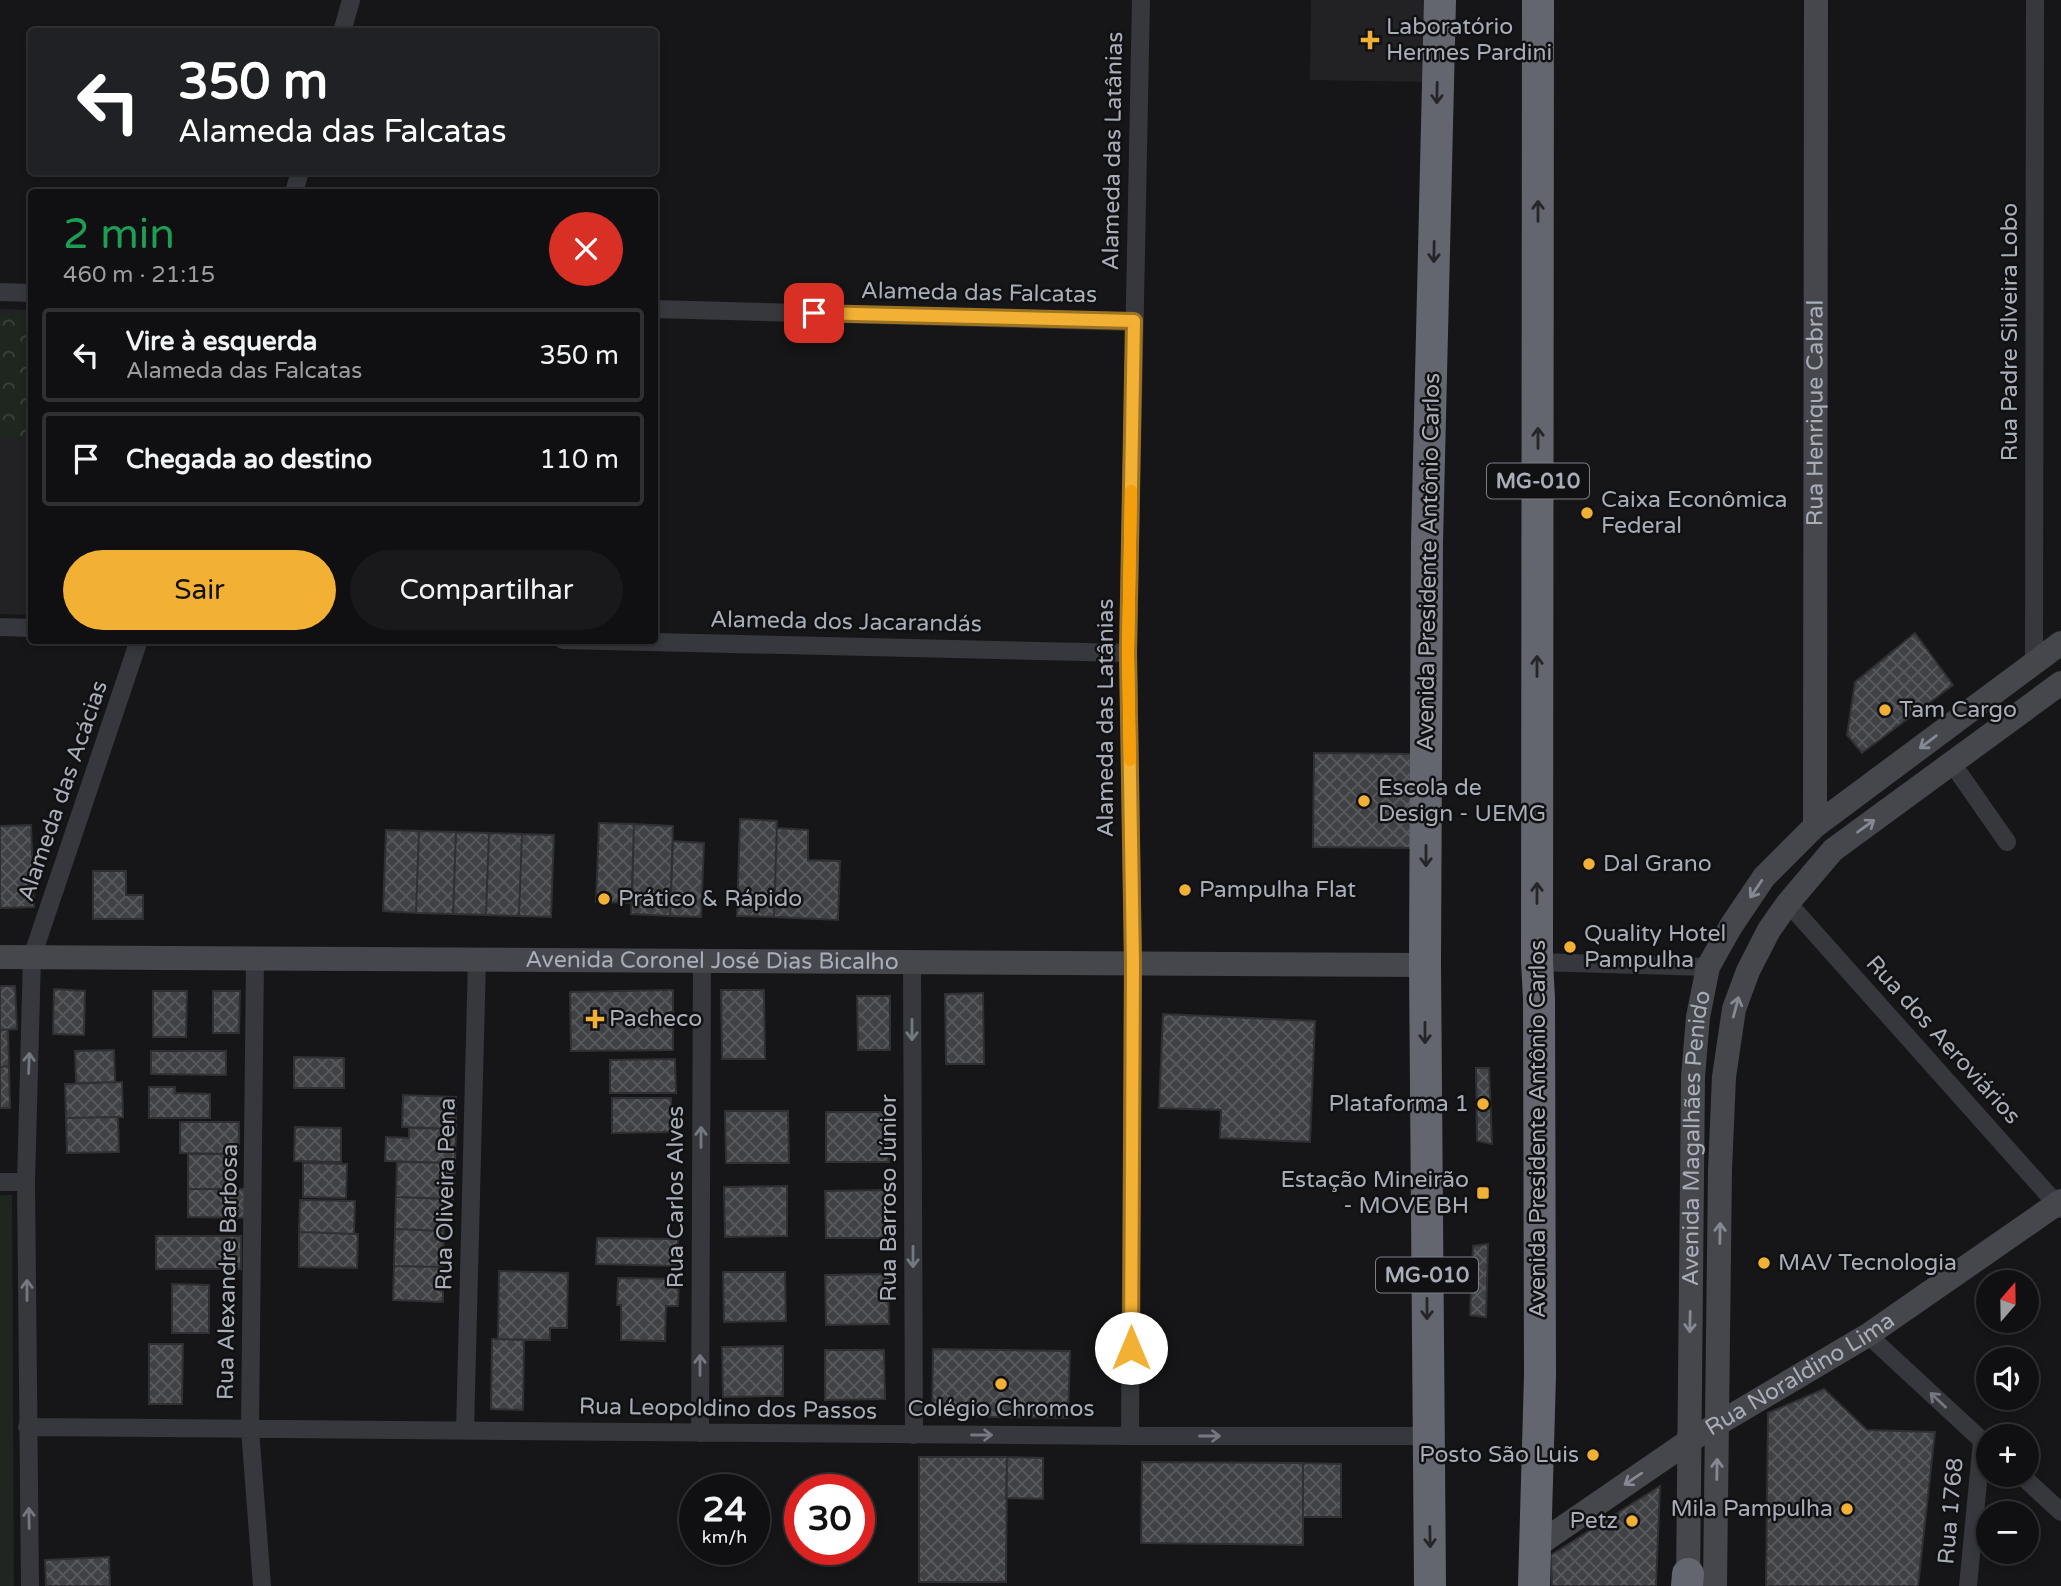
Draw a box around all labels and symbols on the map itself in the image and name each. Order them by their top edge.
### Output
place label: Laboratório Hermes Pardini [1386,13,1552,67]
marker: Laboratório Hermes Pardini [1360,30,1380,50]
street label: Alameda das Latânias [1097,31,1129,271]
one-way arrow [1431,81,1444,104]
one-way arrow [1531,200,1545,223]
street label: Rua Padre Silveira Lobo [1996,203,2024,461]
one-way arrow [1427,240,1440,263]
street label: Alameda das Falcatas [861,277,1097,309]
pin [784,283,844,343]
street label: Rua Henrique Cabral [1801,300,1830,526]
street label: Avenida Presidente Antônio Carlos [1412,373,1446,751]
one-way arrow [1531,427,1545,450]
road number: MG-010 [1487,463,1589,498]
place label: Caixa Econômica Federal [1601,486,1788,540]
marker: Caixa Econômica Federal [1579,505,1595,521]
street label: Alameda das Latânias [1092,599,1120,838]
street label: Alameda dos Jacarandás [710,606,982,638]
one-way arrow [1530,655,1544,678]
street label: Alameda das Acácias [12,677,114,905]
place label: Tam Cargo [1899,696,2017,724]
marker: Tam Cargo [1877,702,1893,718]
one-way arrow [1919,735,1938,749]
place label: Escola de Design - UEMG [1378,774,1546,828]
marker: Escola de Design - UEMG [1356,793,1372,809]
one-way arrow [1856,819,1875,833]
one-way arrow [1419,844,1433,867]
place label: Dal Grano [1603,850,1712,878]
marker: Dal Grano [1581,856,1597,872]
place label: Pampulha Flat [1199,876,1356,904]
one-way arrow [1749,879,1763,898]
marker: Pampulha Flat [1177,882,1193,898]
one-way arrow [1530,882,1544,905]
place label: Prático & Rápido [618,885,802,913]
marker: Prático & Rápido [596,891,612,907]
place label: Quality Hotel Pampulha [1584,920,1726,974]
marker: Quality Hotel Pampulha [1562,939,1578,955]
street label: Avenida Presidente Antônio Carlos [1524,940,1552,1318]
street label: Avenida Coronel José Dias Bicalho [525,946,899,976]
street label: Rua dos Aeroviários [1860,950,2026,1130]
street label: Avenida Magalhães Penido [1677,988,1717,1286]
one-way arrow [1730,996,1743,1019]
place label: Pacheco [609,1005,702,1033]
marker: Pacheco [587,1011,603,1027]
one-way arrow [905,1018,919,1041]
one-way arrow [1418,1021,1432,1044]
one-way arrow [23,1052,36,1075]
place label: Plataforma 1 [1329,1090,1469,1118]
street label: Rua Barroso Júnior [875,1094,903,1302]
marker: Plataforma 1 [1475,1096,1491,1112]
street label: Rua Oliveira Pena [430,1097,462,1291]
street label: Rua Carlos Alves [662,1106,690,1288]
one-way arrow [694,1126,708,1149]
street label: Rua Alexandre Barbosa [212,1144,244,1400]
place label: Estação Mineirão - MOVE BH [1280,1166,1469,1220]
marker: Estação Mineirão - MOVE BH [1475,1185,1491,1201]
one-way arrow [1713,1222,1726,1245]
one-way arrow [906,1246,920,1269]
place label: MAV Tecnologia [1778,1249,1957,1277]
marker: MAV Tecnologia [1756,1255,1772,1271]
road number: MG-010 [1376,1258,1478,1292]
north arrow [1976,1270,2039,1334]
one-way arrow [20,1279,33,1302]
one-way arrow [1421,1298,1434,1321]
street label: Rua Noraldino Lima [1700,1307,1900,1442]
position arrow [1094,1311,1168,1385]
one-way arrow [1683,1311,1697,1334]
one-way arrow [693,1354,707,1377]
marker: Colégio Chromos [993,1376,1009,1392]
one-way arrow [1930,1391,1947,1408]
street label: Rua Leopoldino dos Passos [579,1392,877,1426]
place label: Colégio Chromos [907,1395,1095,1423]
one-way arrow [971,1428,994,1442]
one-way arrow [1198,1429,1221,1443]
place label: Posto São Luis [1419,1441,1579,1469]
marker: Posto São Luis [1585,1447,1601,1463]
street label: Rua 1768 [1932,1456,1970,1566]
one-way arrow [1710,1458,1723,1481]
one-way arrow [1624,1472,1643,1486]
speed limit sign: 30 [784,1474,875,1565]
place label: Mila Pampulha [1671,1495,1833,1523]
marker: Mila Pampulha [1839,1501,1855,1517]
one-way arrow [22,1507,36,1530]
place label: Petz [1570,1507,1618,1535]
marker: Petz [1624,1513,1640,1529]
one-way arrow [1423,1525,1436,1548]

